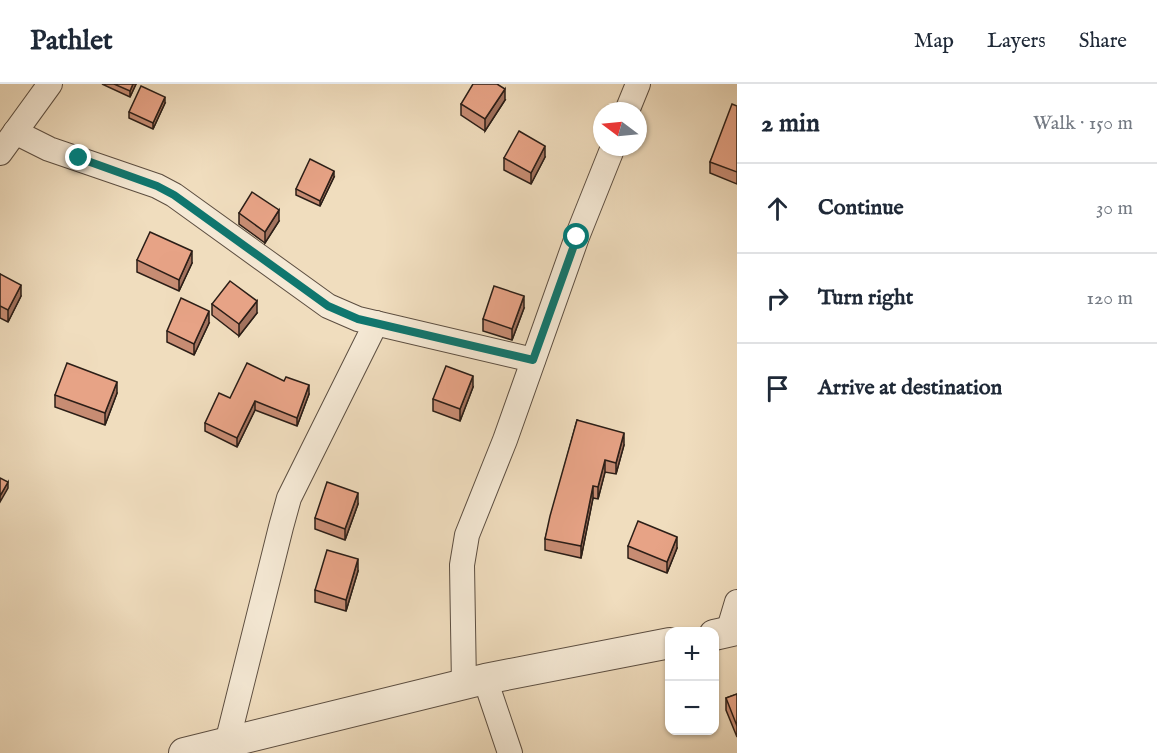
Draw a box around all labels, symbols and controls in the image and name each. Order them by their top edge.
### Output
text: Pathlet [30,24,113,59]
text: Map [914,28,954,55]
text: Layers [987,28,1046,55]
text: Share [1079,28,1127,55]
north arrow [593,102,647,156]
text: 2 min [761,107,820,140]
text: Walk · 150 m [1033,111,1133,136]
route end [65,144,91,170]
icon: ahead [761,192,794,225]
text: Continue [818,194,904,222]
text: 30 m [1096,196,1133,221]
route start [563,223,589,249]
icon: right [761,282,794,315]
text: Turn right [818,284,913,312]
text: 120 m [1087,286,1133,311]
icon: arrive [761,372,794,405]
text: Arrive at destination [818,374,1002,402]
map controls [665,627,719,735]
button: + [665,627,719,681]
button: − [665,681,719,735]

